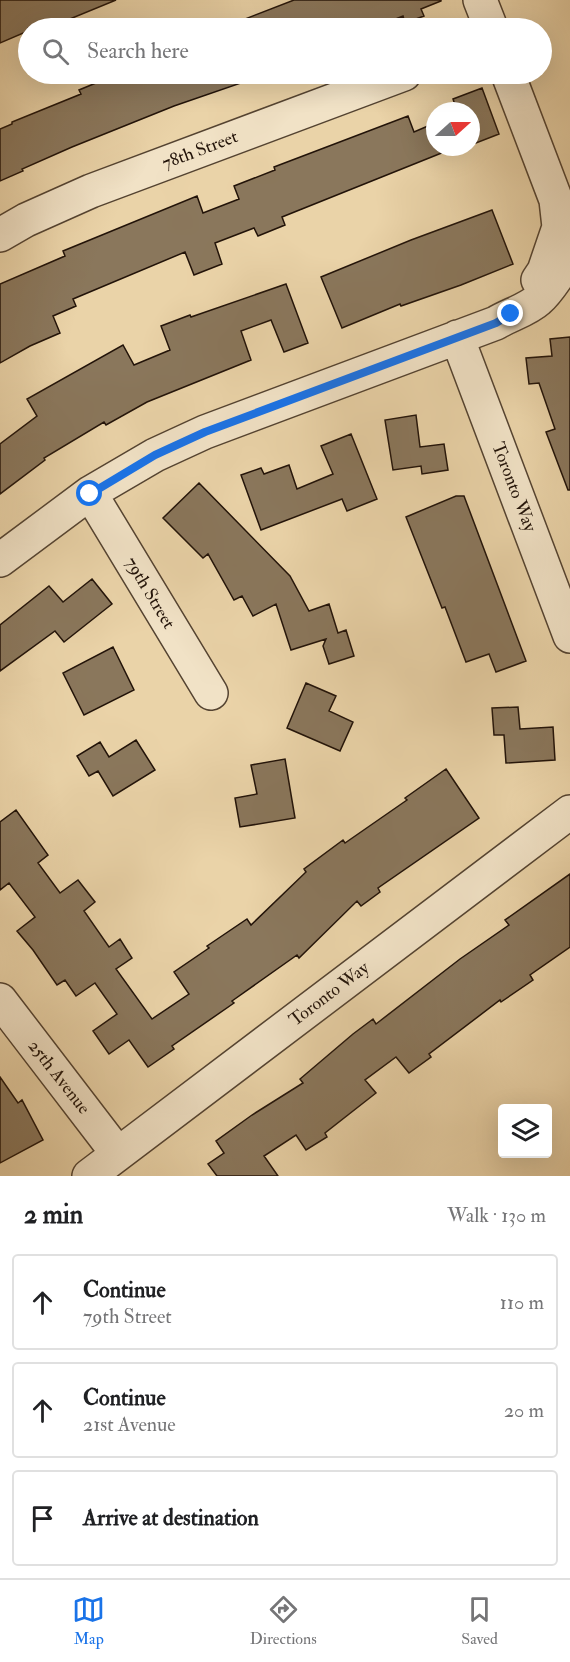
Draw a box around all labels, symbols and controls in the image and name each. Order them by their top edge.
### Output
search box [18,18,552,84]
icon: search [39,35,72,68]
text: Search here [87,37,189,65]
north arrow [426,102,480,156]
street label: 78th Street [159,125,241,175]
route end [497,300,523,326]
street label: Toronto Way [486,439,542,536]
route start [76,480,102,506]
street label: 79th Street [120,553,181,633]
street label: Toronto Way [284,956,374,1032]
street label: 25th Avenue [23,1035,95,1119]
map controls [498,1104,552,1158]
button: layers [498,1104,552,1158]
text: 2 min [24,1199,83,1231]
text: Walk · 130 m [447,1203,546,1228]
text: Continue [83,1276,166,1304]
icon: ahead [26,1286,59,1319]
text: 110 m [500,1290,544,1315]
text: 79th Street [83,1304,172,1329]
text: Continue [83,1384,166,1412]
icon: ahead [26,1394,59,1427]
text: 20 m [504,1398,544,1423]
text: 21st Avenue [83,1412,176,1437]
icon: arrive [26,1502,59,1535]
text: Arrive at destination [83,1504,259,1532]
tab: Map [72,1593,105,1649]
tab: Directions [250,1593,317,1649]
tab: Saved [461,1593,498,1649]

